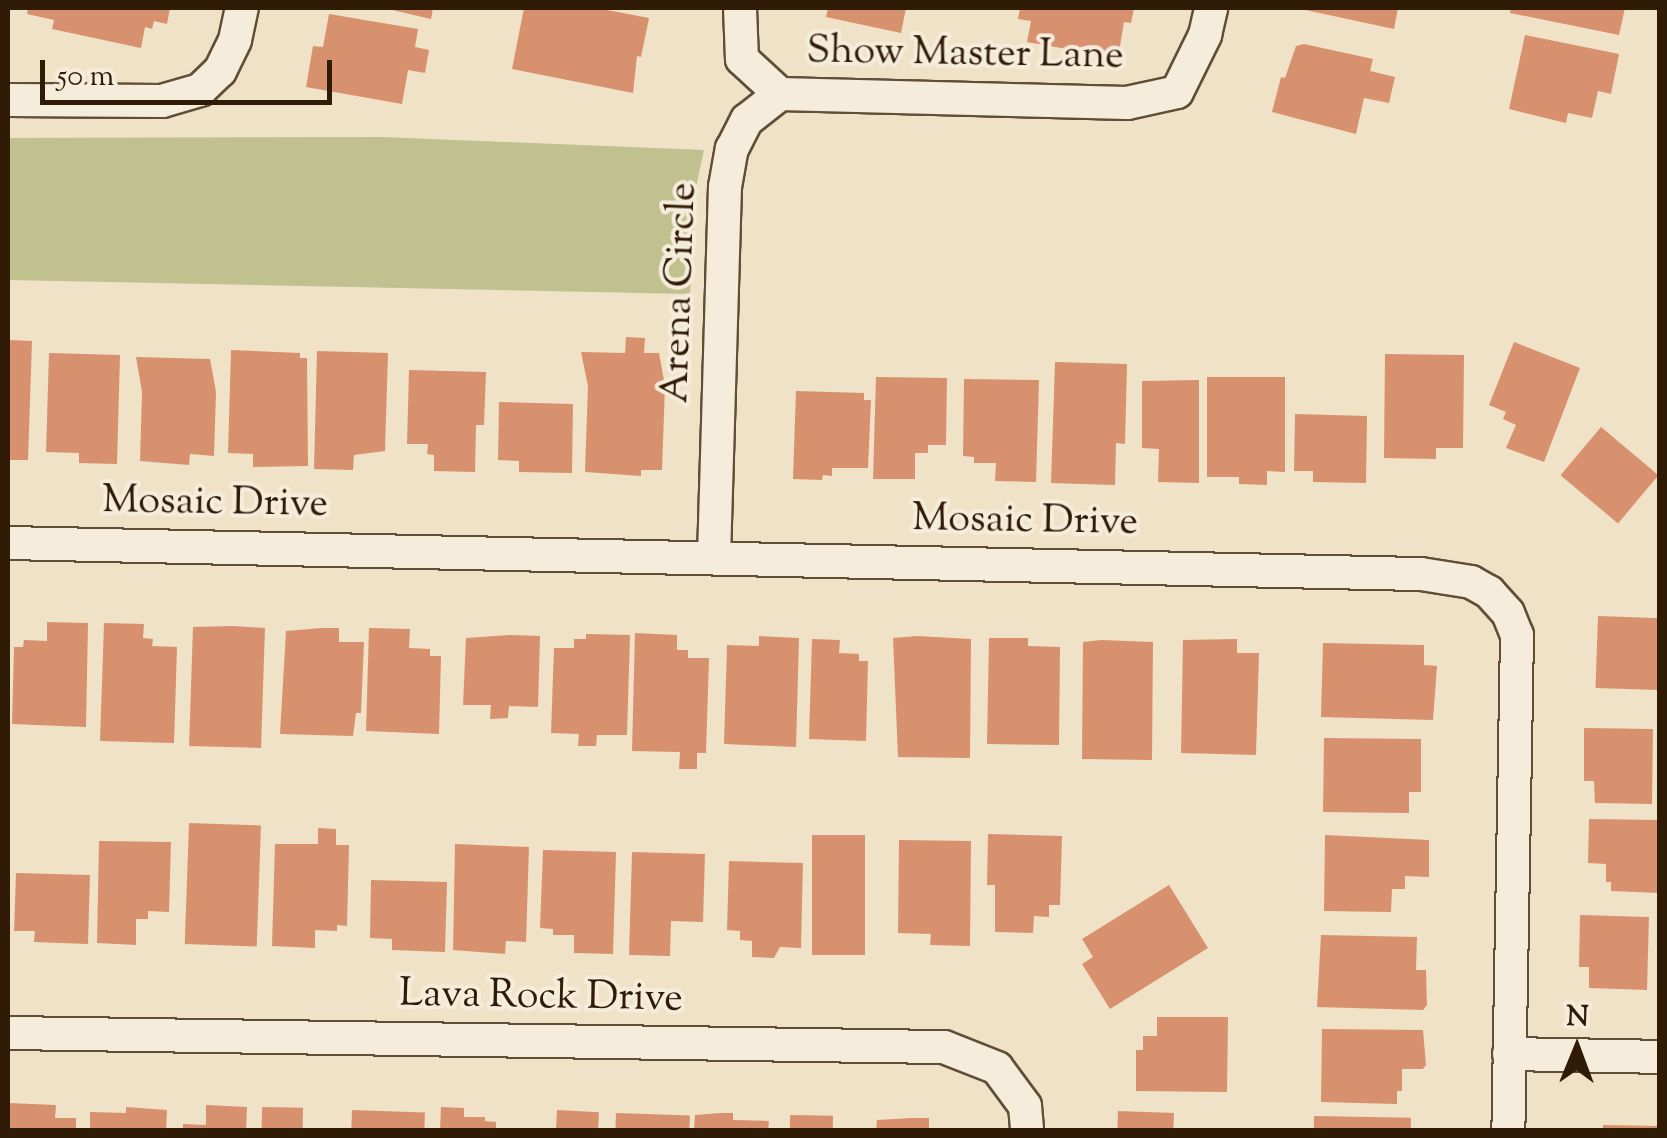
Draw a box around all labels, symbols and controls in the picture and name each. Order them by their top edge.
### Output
street label: Show Master Lane [806,28,1124,82]
scale bar [45,40,338,102]
text: 50 m [57,56,114,99]
street label: Arena Circle [653,182,709,404]
street label: Mosaic Drive [101,478,329,530]
street label: Mosaic Drive [911,496,1139,548]
street label: Lava Rock Drive [399,972,683,1024]
north arrow [1527,998,1627,1098]
text: N [1566,998,1589,1038]

